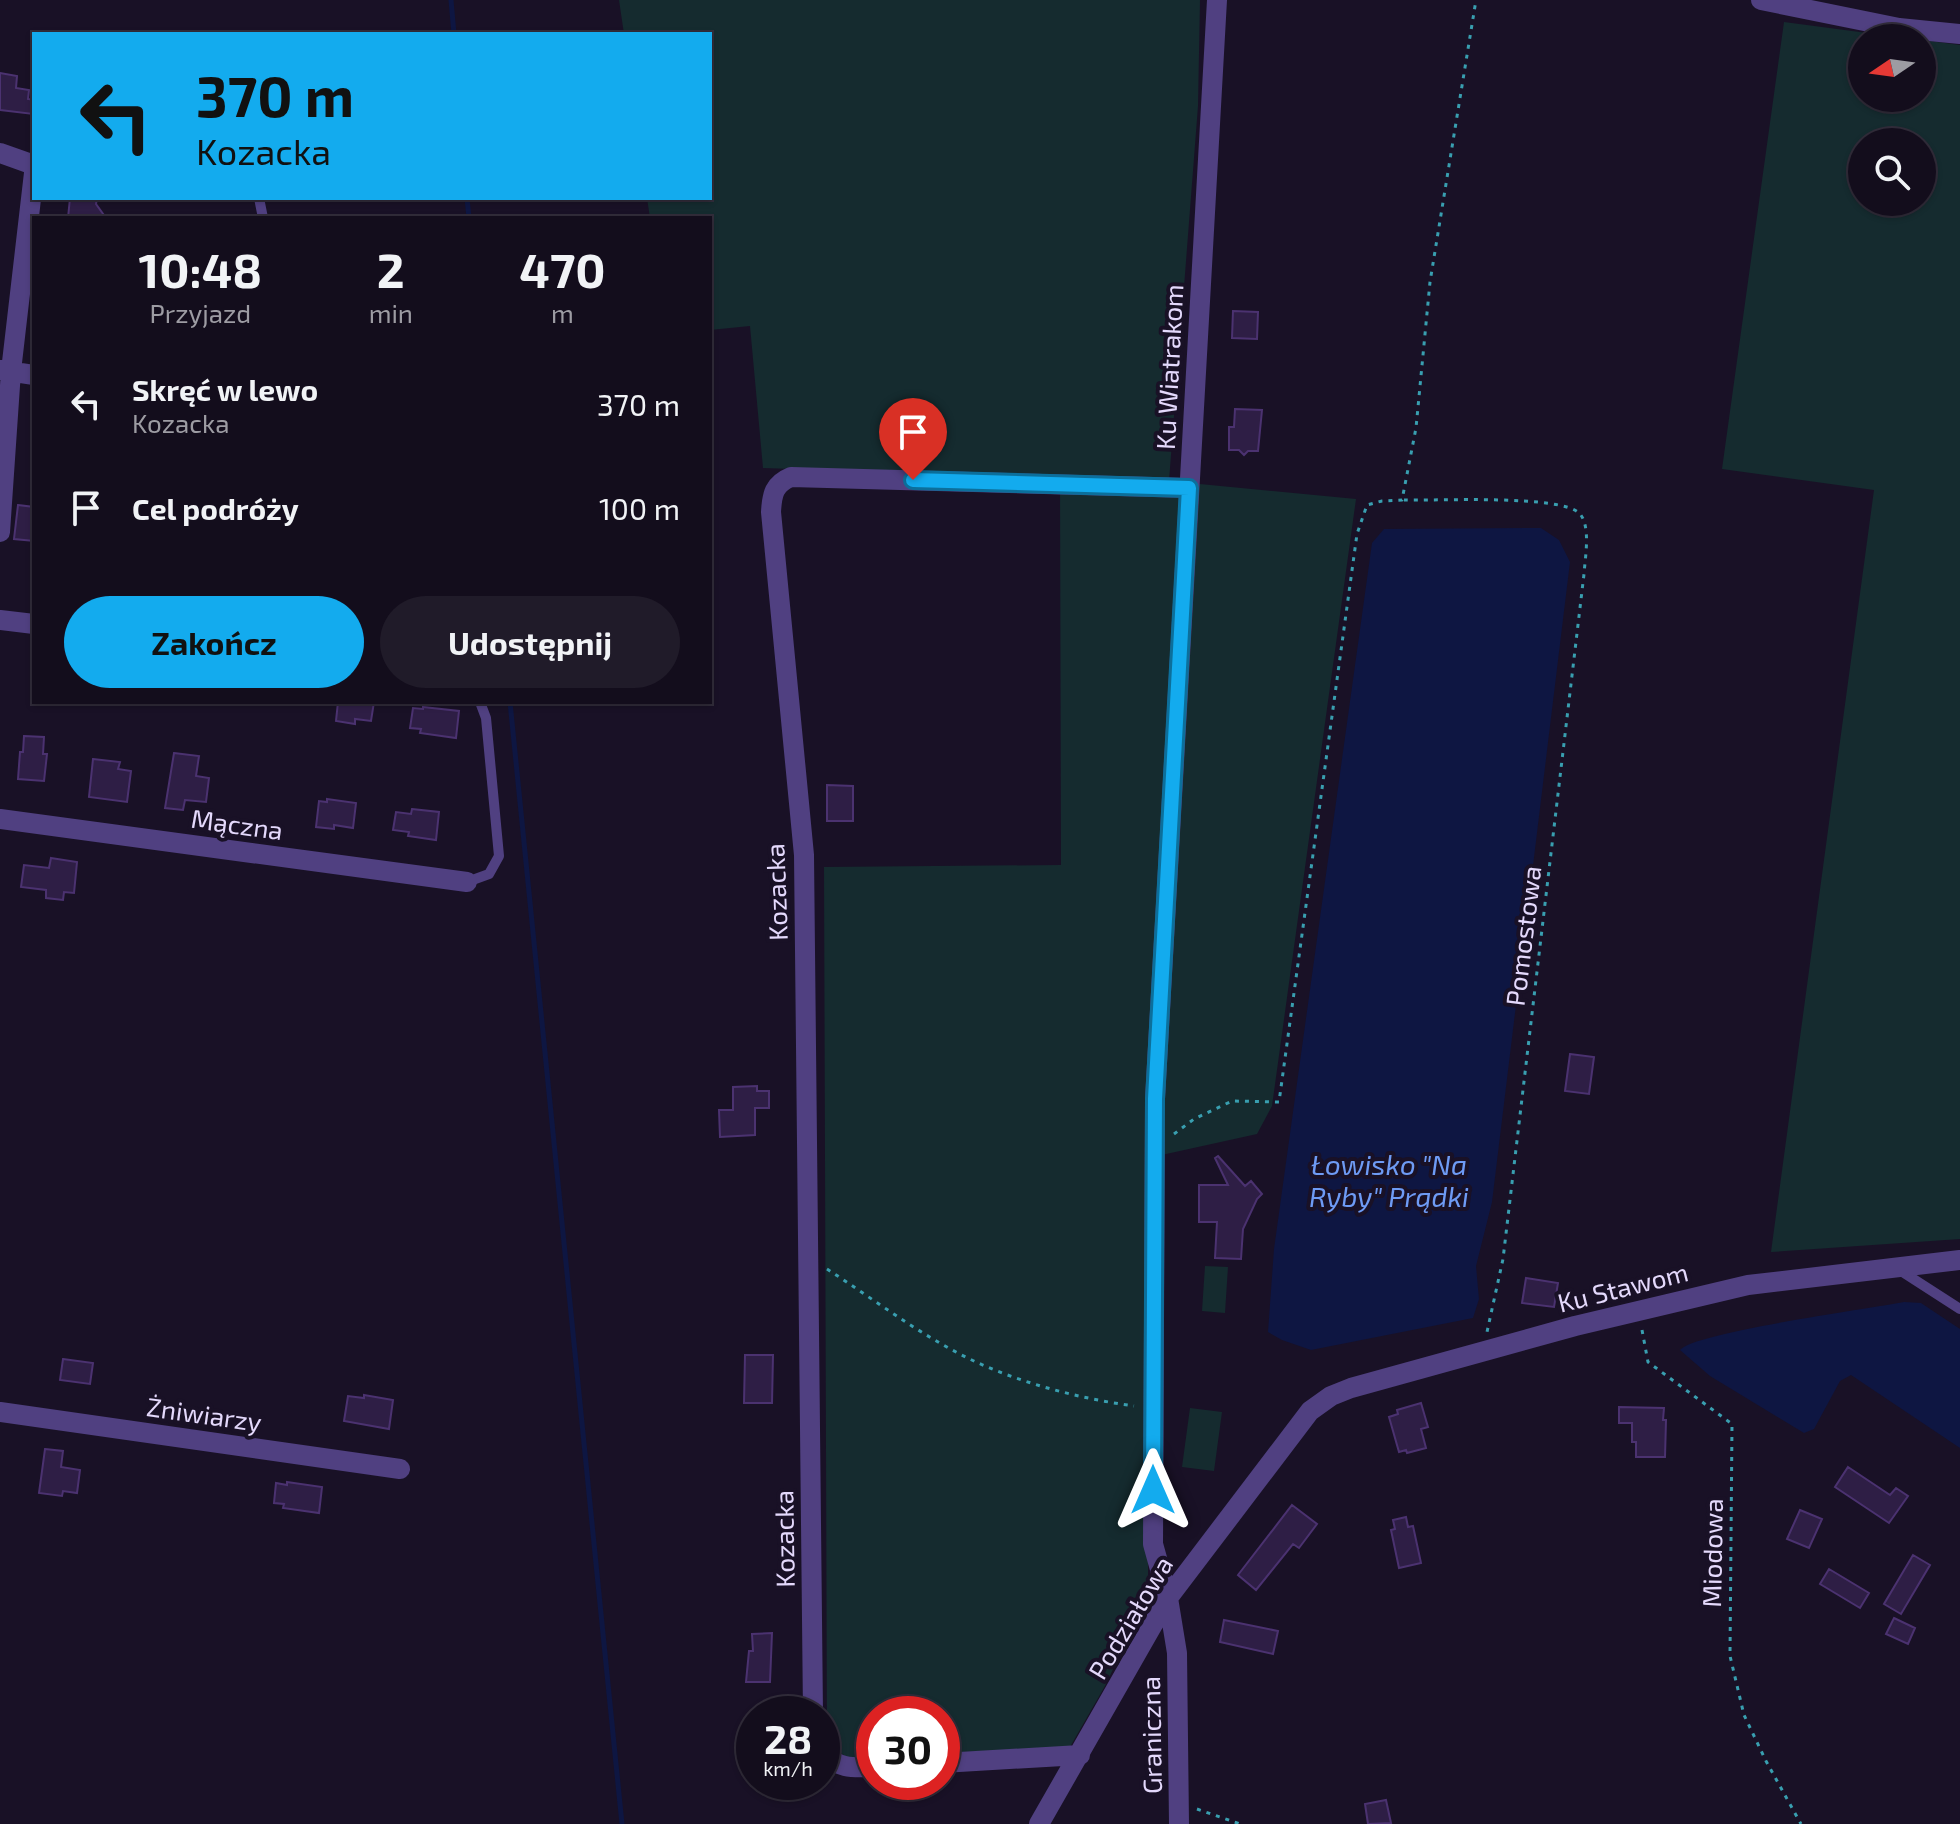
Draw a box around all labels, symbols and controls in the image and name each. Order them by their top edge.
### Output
north arrow [1848,24,1936,112]
map controls [1848,24,1936,216]
text: 370 m [196,61,354,128]
icon: left [64,64,168,168]
button: search [1848,128,1936,216]
text: Kozacka [196,129,331,172]
text: 10:48 [138,240,262,298]
text: 2 [377,240,405,298]
text: 470 [519,240,606,298]
street label: Ku Wiatrakom [1149,283,1188,451]
text: Przyjazd [149,297,251,328]
text: min [369,297,413,328]
text: m [551,297,574,328]
text: Skręć w lewo [132,371,318,407]
icon: left [64,382,108,426]
text: 370 m [597,386,680,422]
pin [879,398,947,480]
text: Kozacka [132,407,230,438]
icon: arrive [891,410,935,454]
icon: arrive [64,486,108,530]
text: Cel podróży [132,490,299,526]
text: 100 m [599,490,680,526]
button: Zakończ [64,596,364,688]
button: Udostępnij [380,596,680,688]
street label: Mączna [189,802,285,845]
street label: Kozacka [758,843,793,941]
street label: Pomostowa [1499,864,1546,1008]
water label: Łowisko "Na Ryby" Prądki [1309,1147,1469,1213]
street label: Ku Stawom [1554,1255,1691,1318]
street label: Żniwiarzy [145,1390,264,1437]
position arrow [1111,1448,1195,1532]
street label: Kozacka [767,1490,800,1588]
street label: Miodowa [1695,1498,1728,1608]
street label: Podziałowa [1081,1550,1178,1684]
street label: Graniczna [1134,1676,1167,1794]
speed limit sign: 30 [856,1696,960,1800]
text: 28 [764,1714,812,1762]
text: km/h [763,1756,813,1780]

